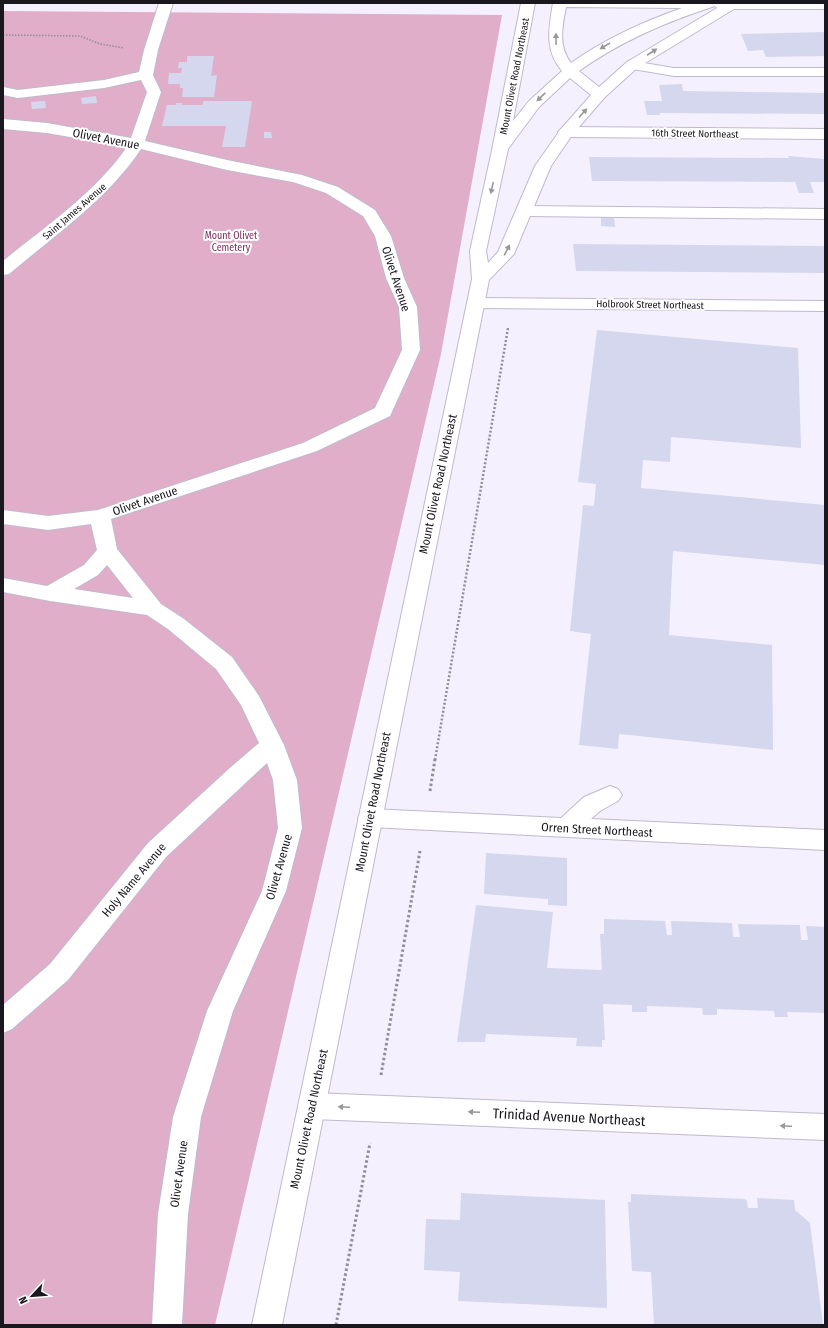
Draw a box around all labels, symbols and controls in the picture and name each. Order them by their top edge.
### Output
street label: Mount Olivet Road Northeast [498,16,532,136]
one-way arrow [552,33,559,45]
one-way arrow [599,43,611,50]
one-way arrow [647,48,657,56]
one-way arrow [536,92,546,102]
one-way arrow [579,108,588,118]
street label: Olivet Avenue [71,126,141,152]
street label: 16th Street Northeast [651,127,739,141]
street label: Saint James Avenue [40,181,109,243]
one-way arrow [488,182,494,194]
park label: Mount Olivet Cemetery [205,230,258,254]
one-way arrow [504,244,510,256]
street label: Olivet Avenue [379,245,413,313]
street label: Holbrook Street Northeast [596,298,705,312]
street label: Mount Olivet Road Northeast [416,413,460,555]
street label: Olivet Avenue [111,483,179,519]
street label: Mount Olivet Road Northeast [353,731,393,873]
street label: Orren Street Northeast [541,820,653,840]
street label: Olivet Avenue [263,832,295,901]
street label: Holy Name Avenue [99,840,169,920]
street label: Mount Olivet Road Northeast [287,1048,331,1190]
one-way arrow [337,1104,350,1110]
street label: Trinidad Avenue Northeast [492,1105,646,1130]
one-way arrow [467,1109,480,1115]
one-way arrow [779,1123,792,1129]
street label: Olivet Avenue [167,1139,191,1209]
north arrow [12,1276,52,1316]
text: N [16,1294,31,1306]

